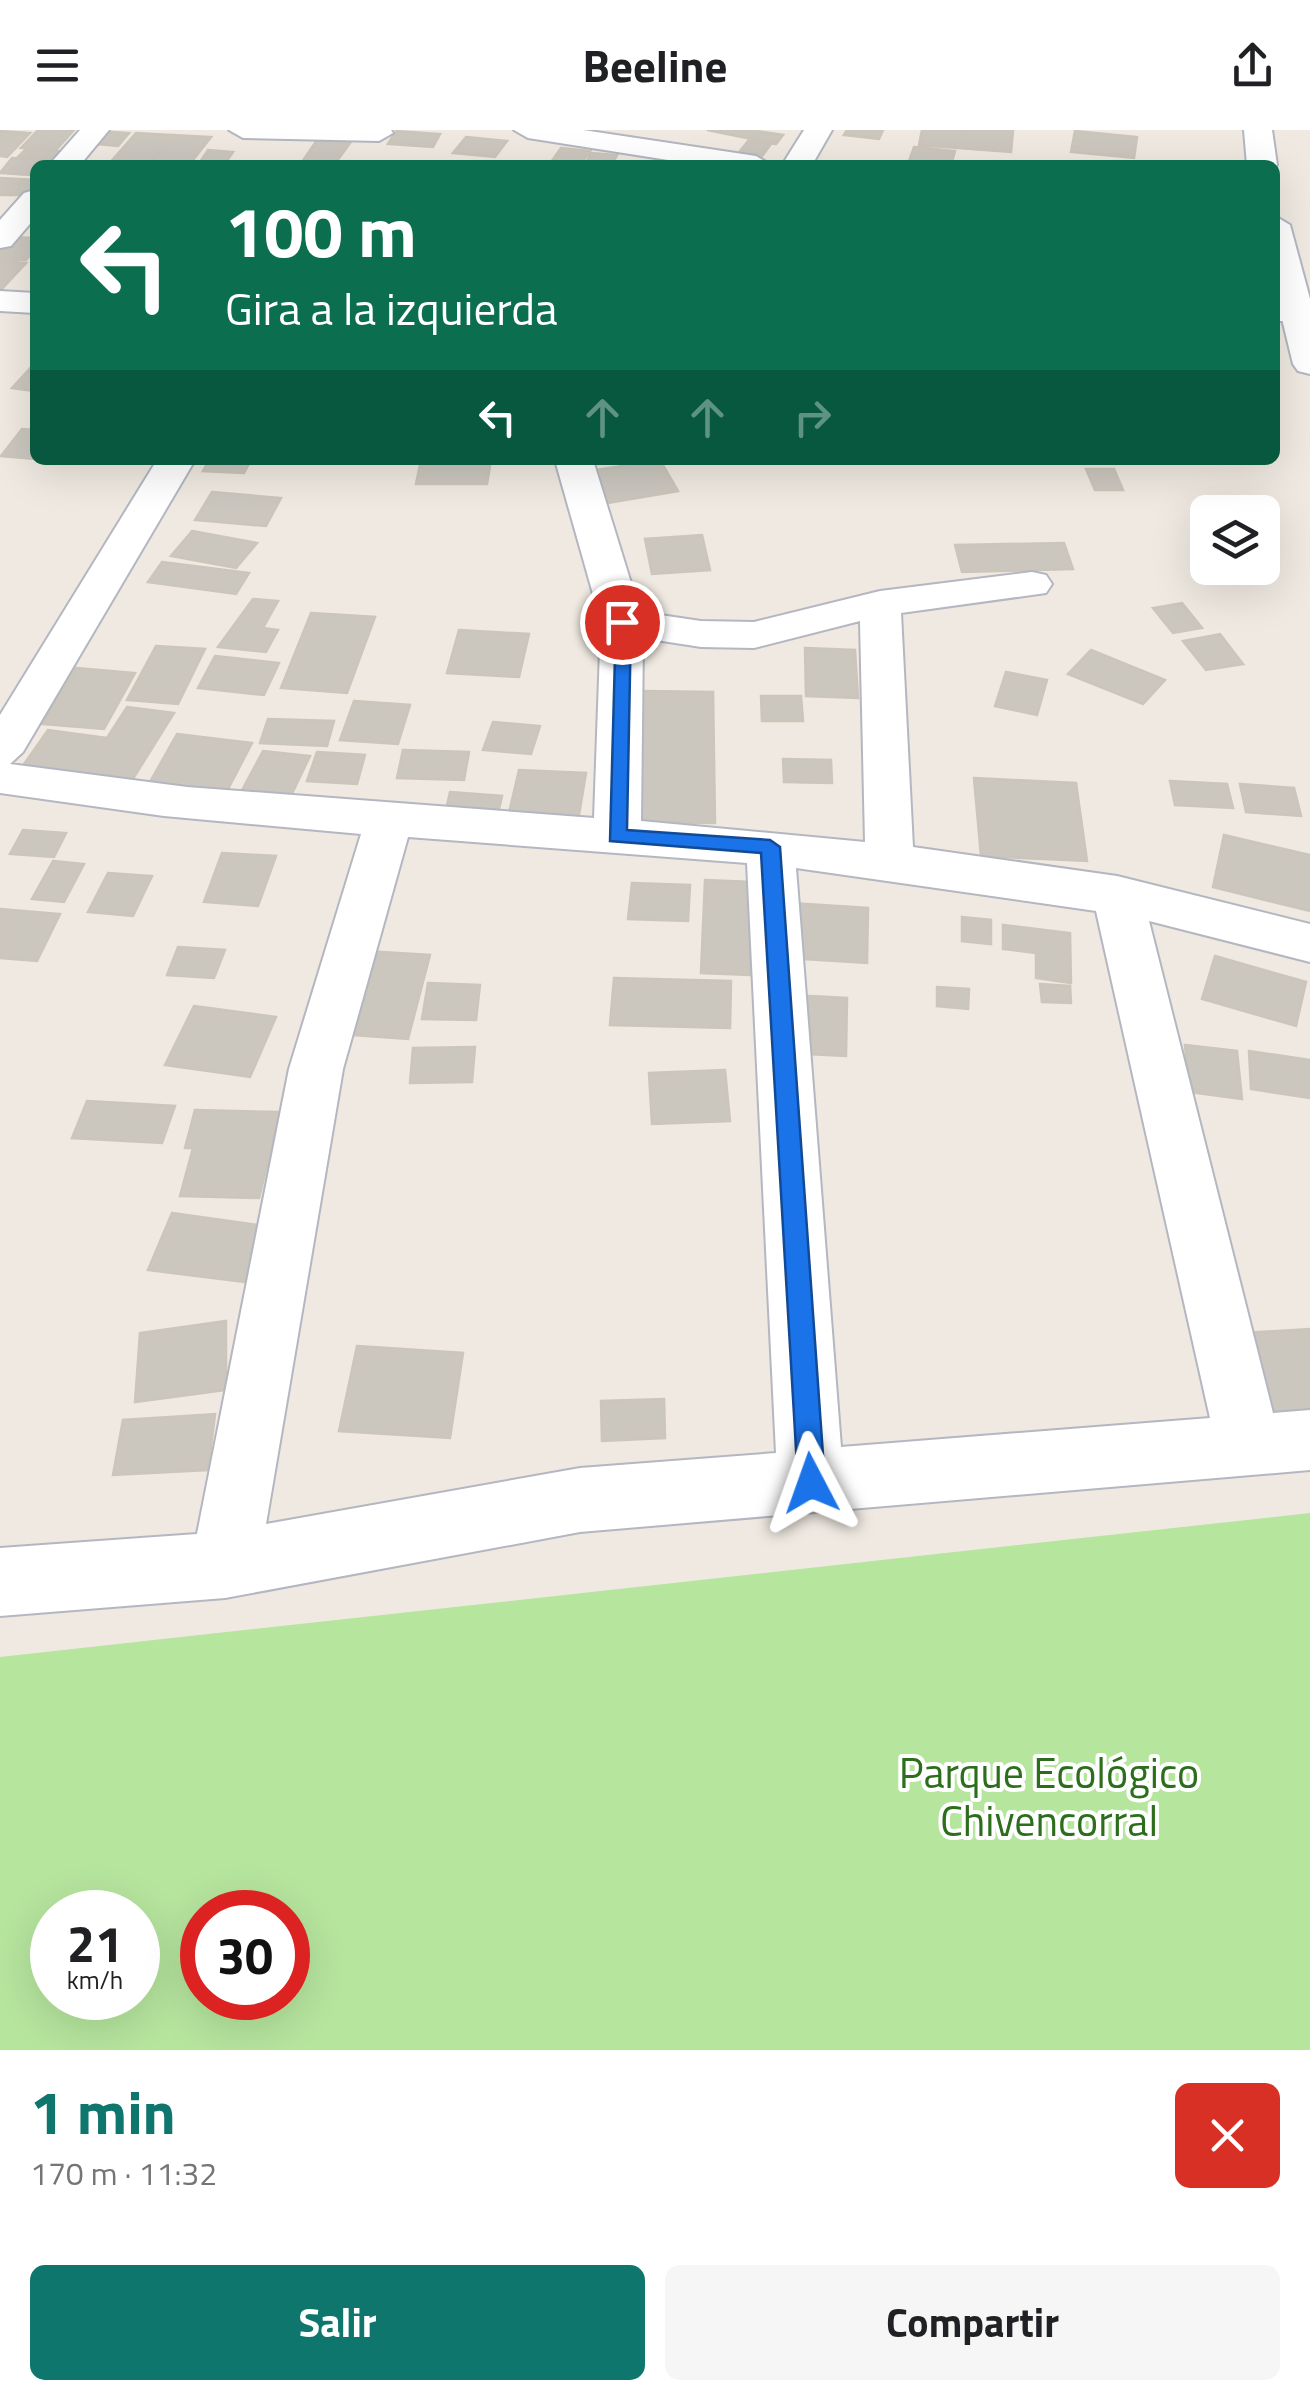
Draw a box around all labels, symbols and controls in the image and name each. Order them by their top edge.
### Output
text: Beeline [583,31,727,99]
icon: menu [30,38,85,93]
icon: share [1225,38,1280,93]
text: 100 m [225,178,417,284]
icon: left [60,200,190,330]
text: Gira a la izquierda [225,274,558,342]
icon: left [470,390,525,445]
icon: ahead [575,390,630,445]
icon: ahead [680,390,735,445]
icon: right [785,390,840,445]
map controls [1190,495,1280,585]
button: layers [1190,495,1280,585]
pin [580,580,665,665]
icon: arrive [595,595,650,650]
position arrow [759,1431,863,1535]
park label: Parque Ecológico Chivencorral [899,1740,1199,1852]
speed limit sign: 30 [180,1890,310,2020]
text: 21 [67,1905,123,1981]
text: km/h [67,1961,123,1999]
text: 1 min [30,2066,176,2157]
button: close [1175,2083,1280,2188]
text: 170 m · 11:32 [30,2149,217,2197]
button: Salir [30,2265,645,2380]
button: Compartir [665,2265,1280,2380]

